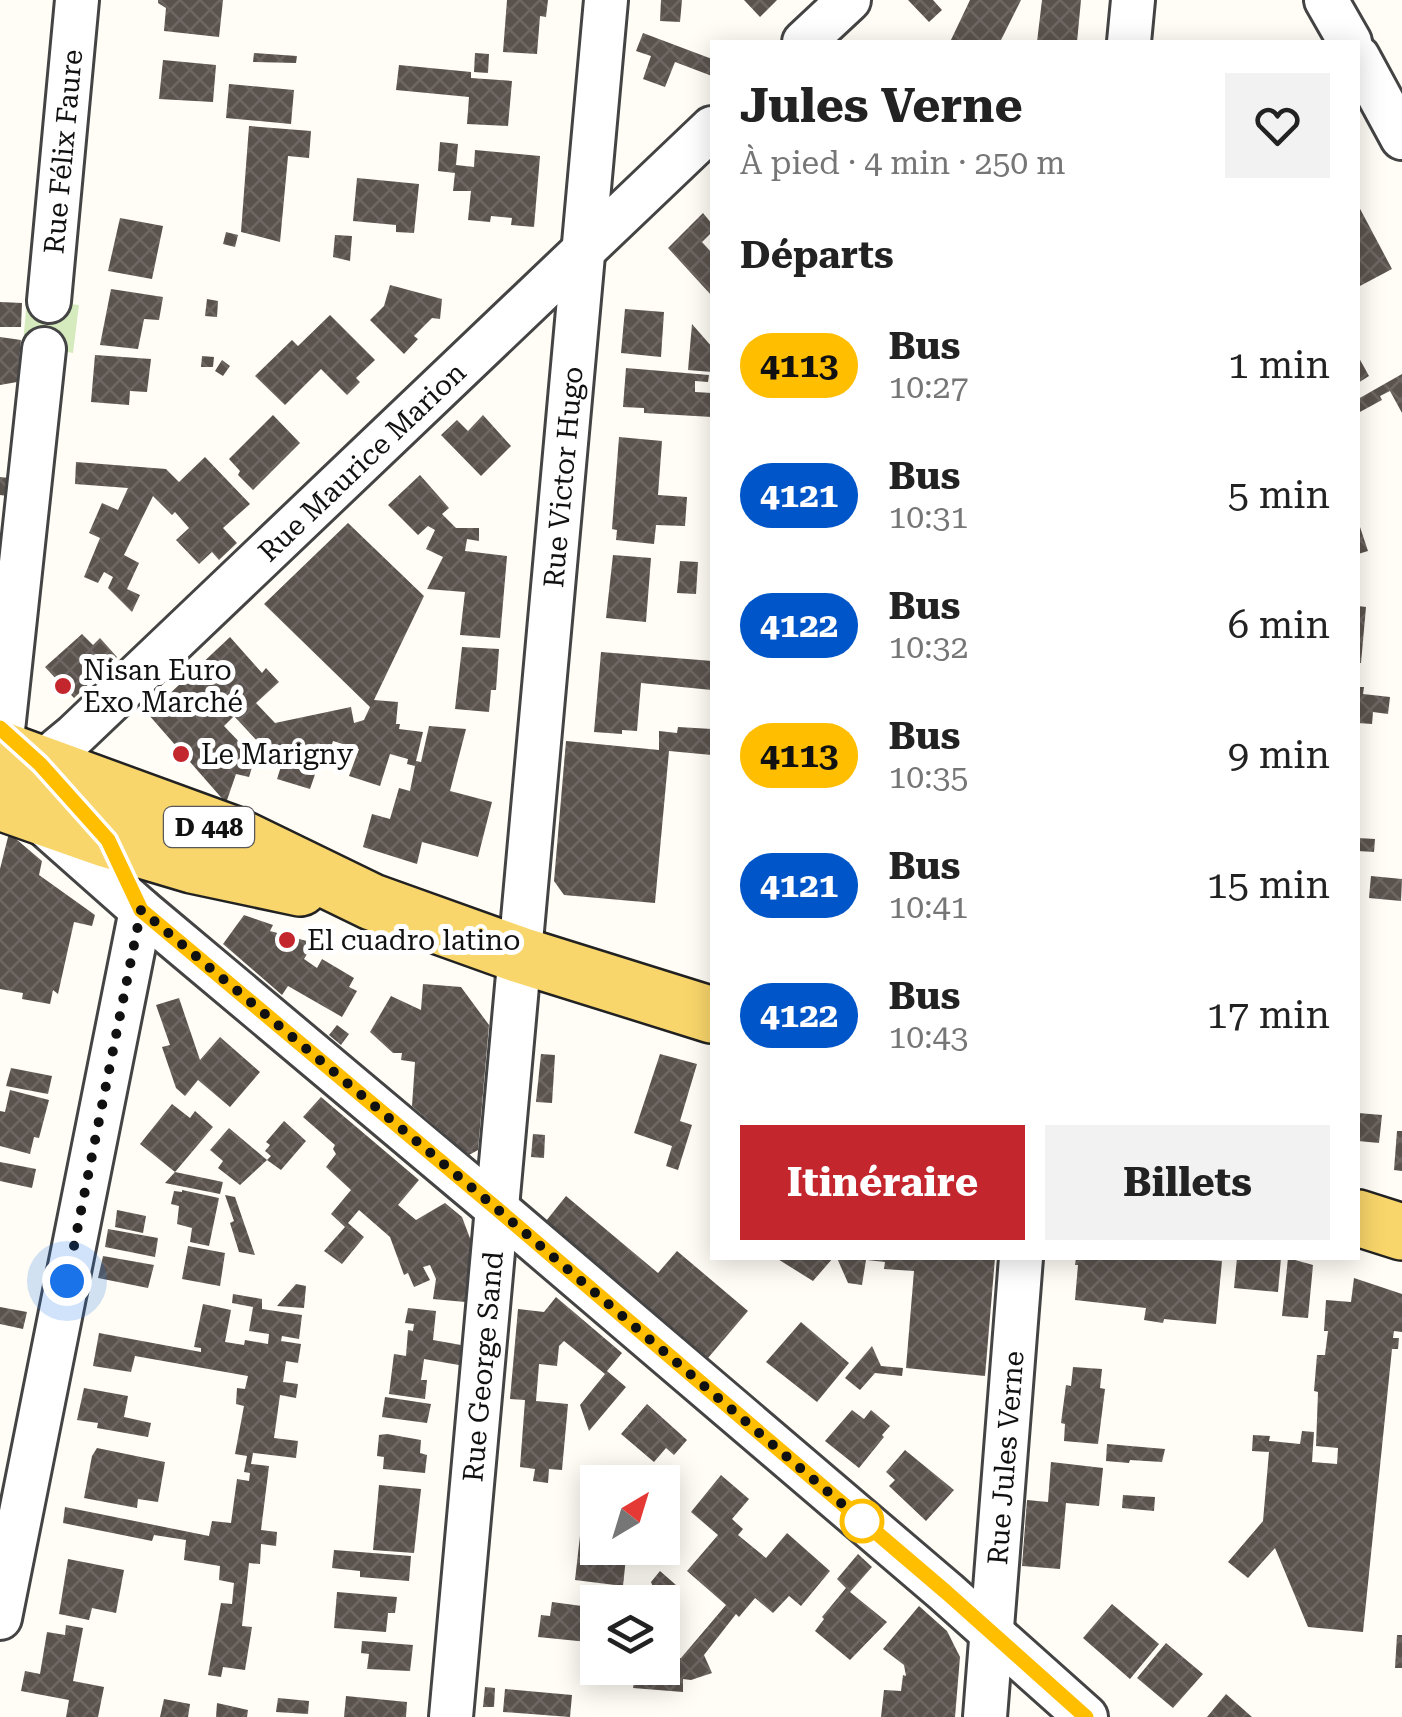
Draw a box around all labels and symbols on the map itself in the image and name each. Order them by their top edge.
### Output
street label: Rue Félix Faure [37,48,89,255]
street label: Rue Maurice Marion [251,355,472,568]
street label: Rue Victor Hugo [537,365,589,589]
place label: Nisan Euro Exo Marché [83,654,243,719]
marker: Nisan Euro Exo Marché [52,675,74,697]
place label: Le Marigny [201,738,354,771]
marker: Le Marigny [170,743,192,765]
road number: D 448 [164,807,254,847]
place label: El cuadro latino [307,924,520,957]
marker: El cuadro latino [276,929,298,951]
street label: Rue George Sand [456,1250,509,1483]
your location [42,1256,92,1306]
street label: Rue Jules Verne [980,1350,1030,1566]
north arrow [580,1465,680,1565]
unlabelled marker [841,1500,883,1542]

